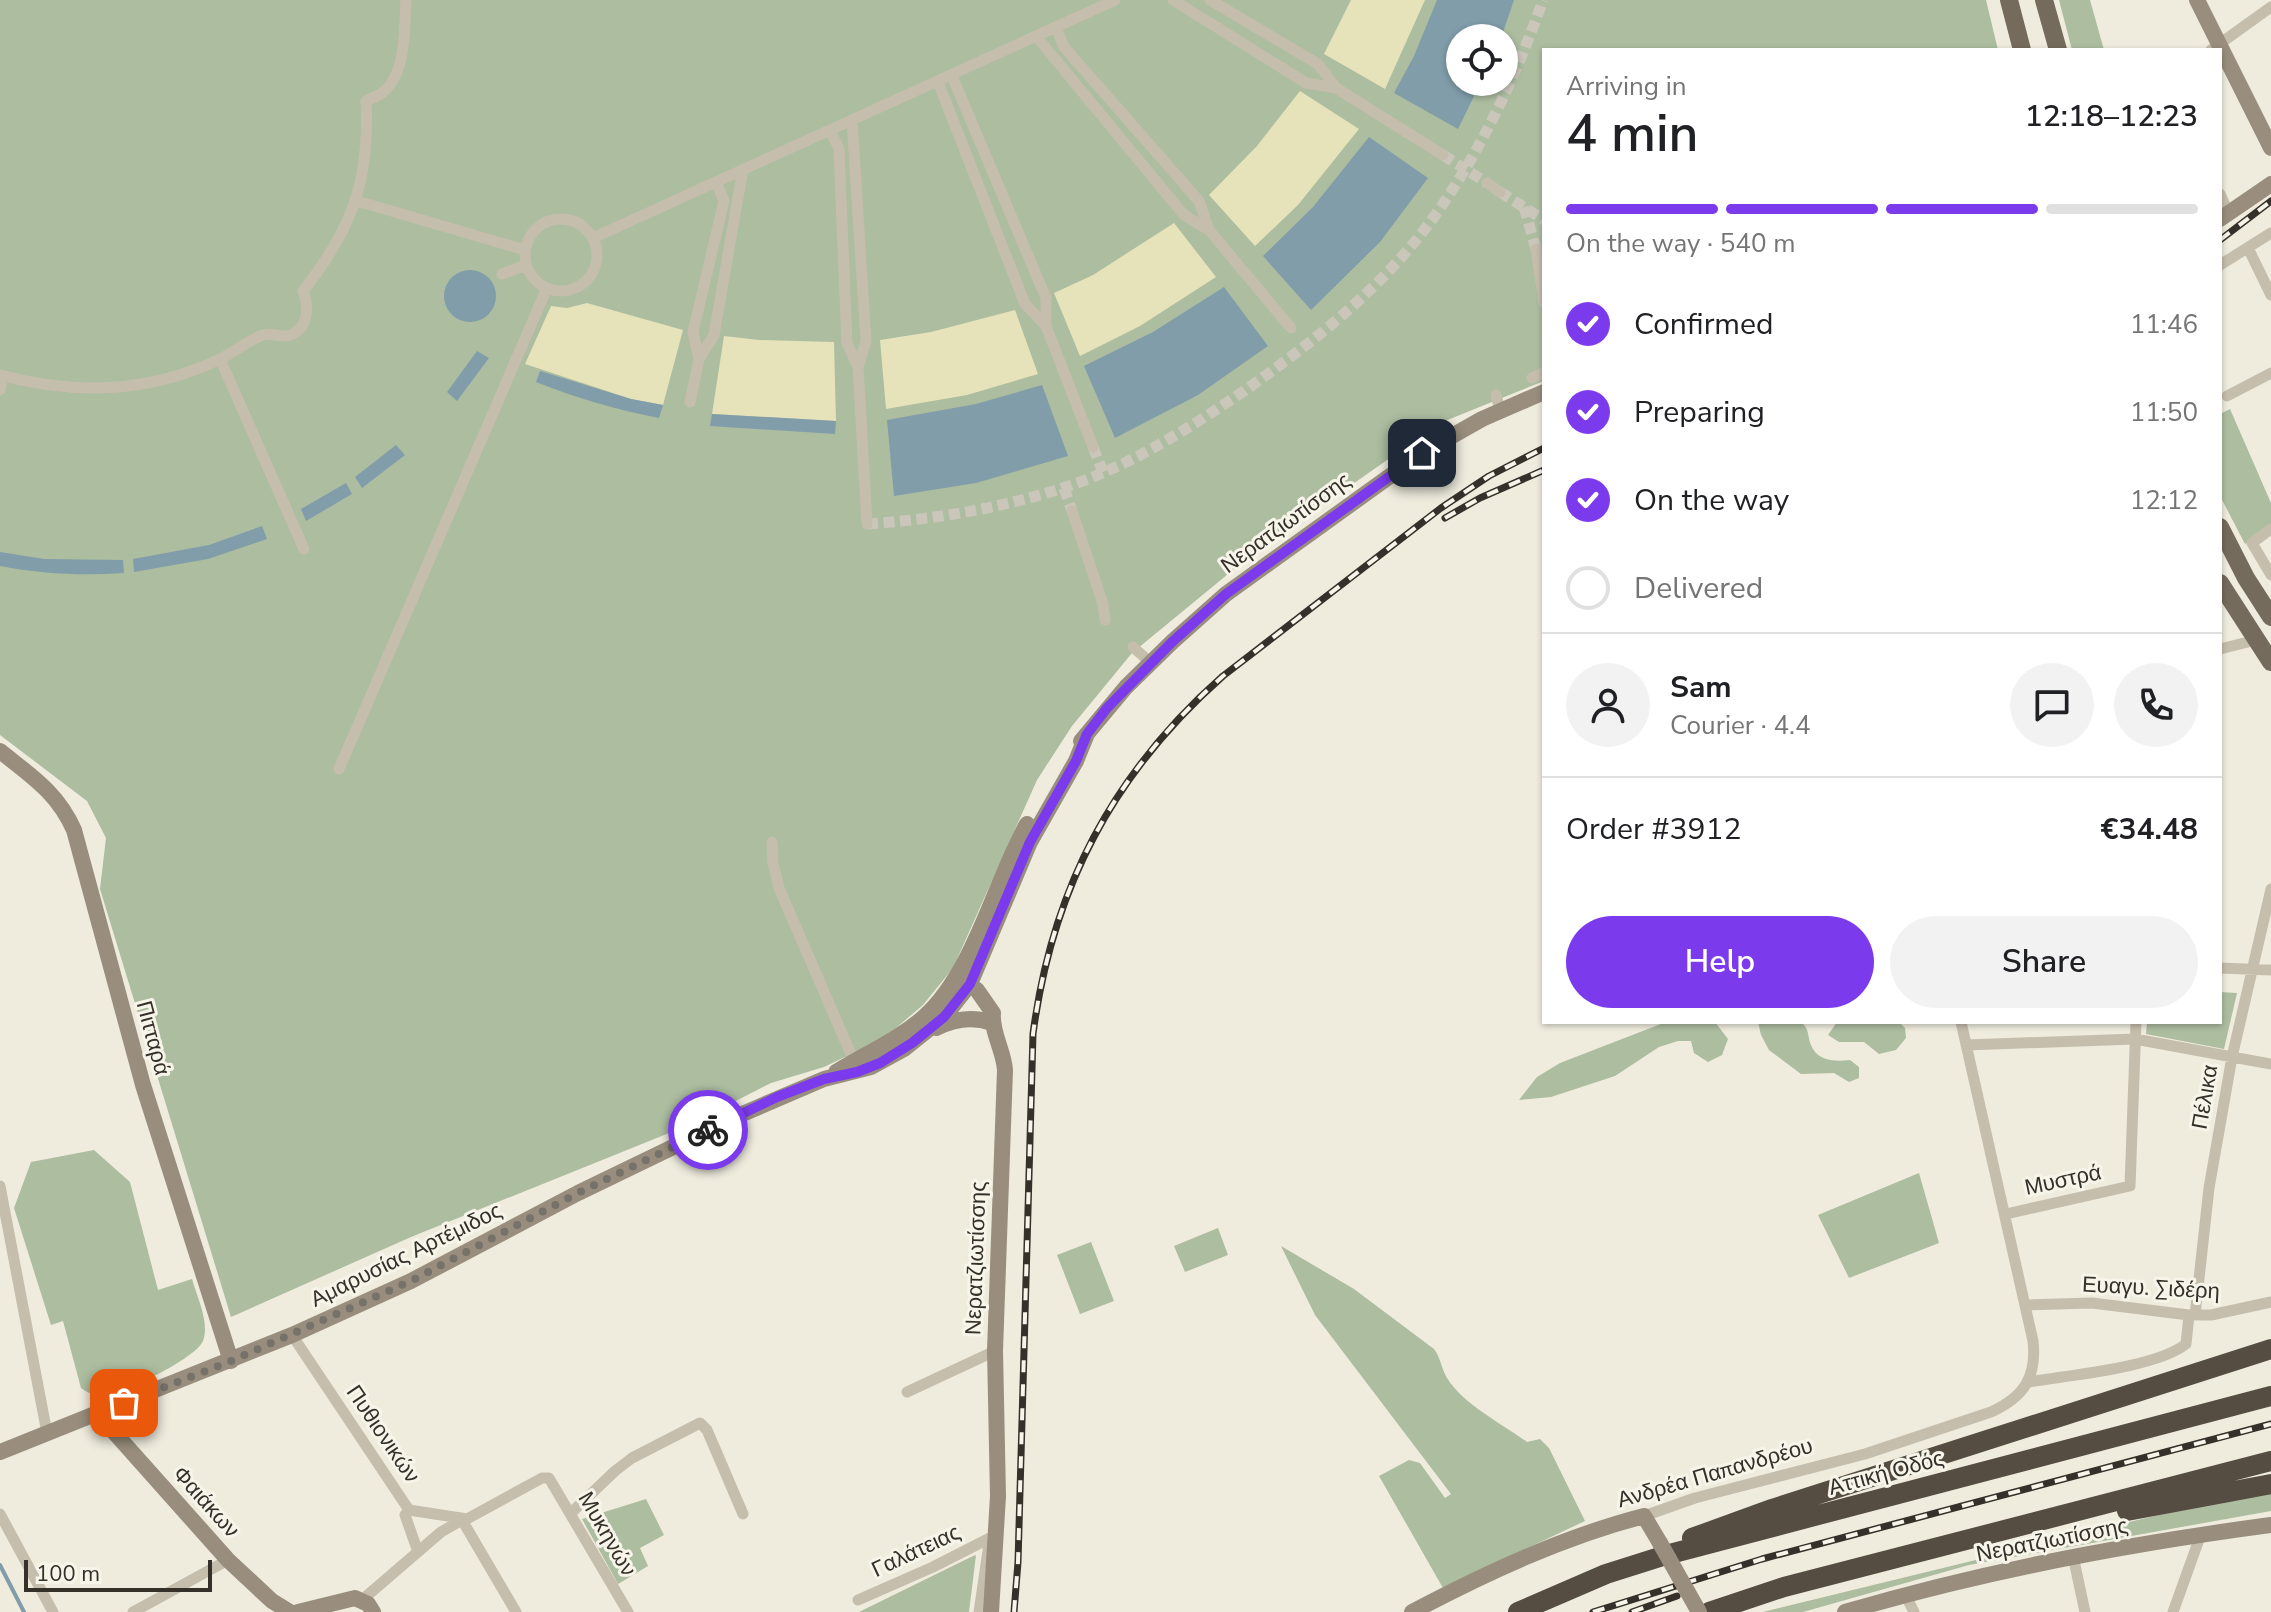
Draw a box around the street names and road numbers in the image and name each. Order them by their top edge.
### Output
street label: Νερατζιωτίσσης [1215,466,1357,580]
street label: Πιτταρά [129,998,177,1079]
street label: Πέλικα [2185,1062,2225,1132]
street label: Μυστρά [2022,1157,2104,1203]
street label: Νερατζιωτίσσης [958,1181,994,1335]
street label: Αμαρυσίας Αρτέμιδος [305,1196,507,1314]
street label: Ευαγυ. Σιδέρη [2081,1269,2221,1307]
street label: Πυθιονικών [339,1379,427,1489]
street label: Ανδρέα Παπανδρέου [1614,1431,1816,1515]
street label: Αττική Οδός [1825,1443,1947,1503]
street label: Φαιάκων [166,1460,246,1544]
street label: Μυκηνών [571,1486,643,1582]
street label: Νερατζιωτίσσης [1974,1511,2130,1569]
street label: Γαλάτειας [867,1517,965,1585]

